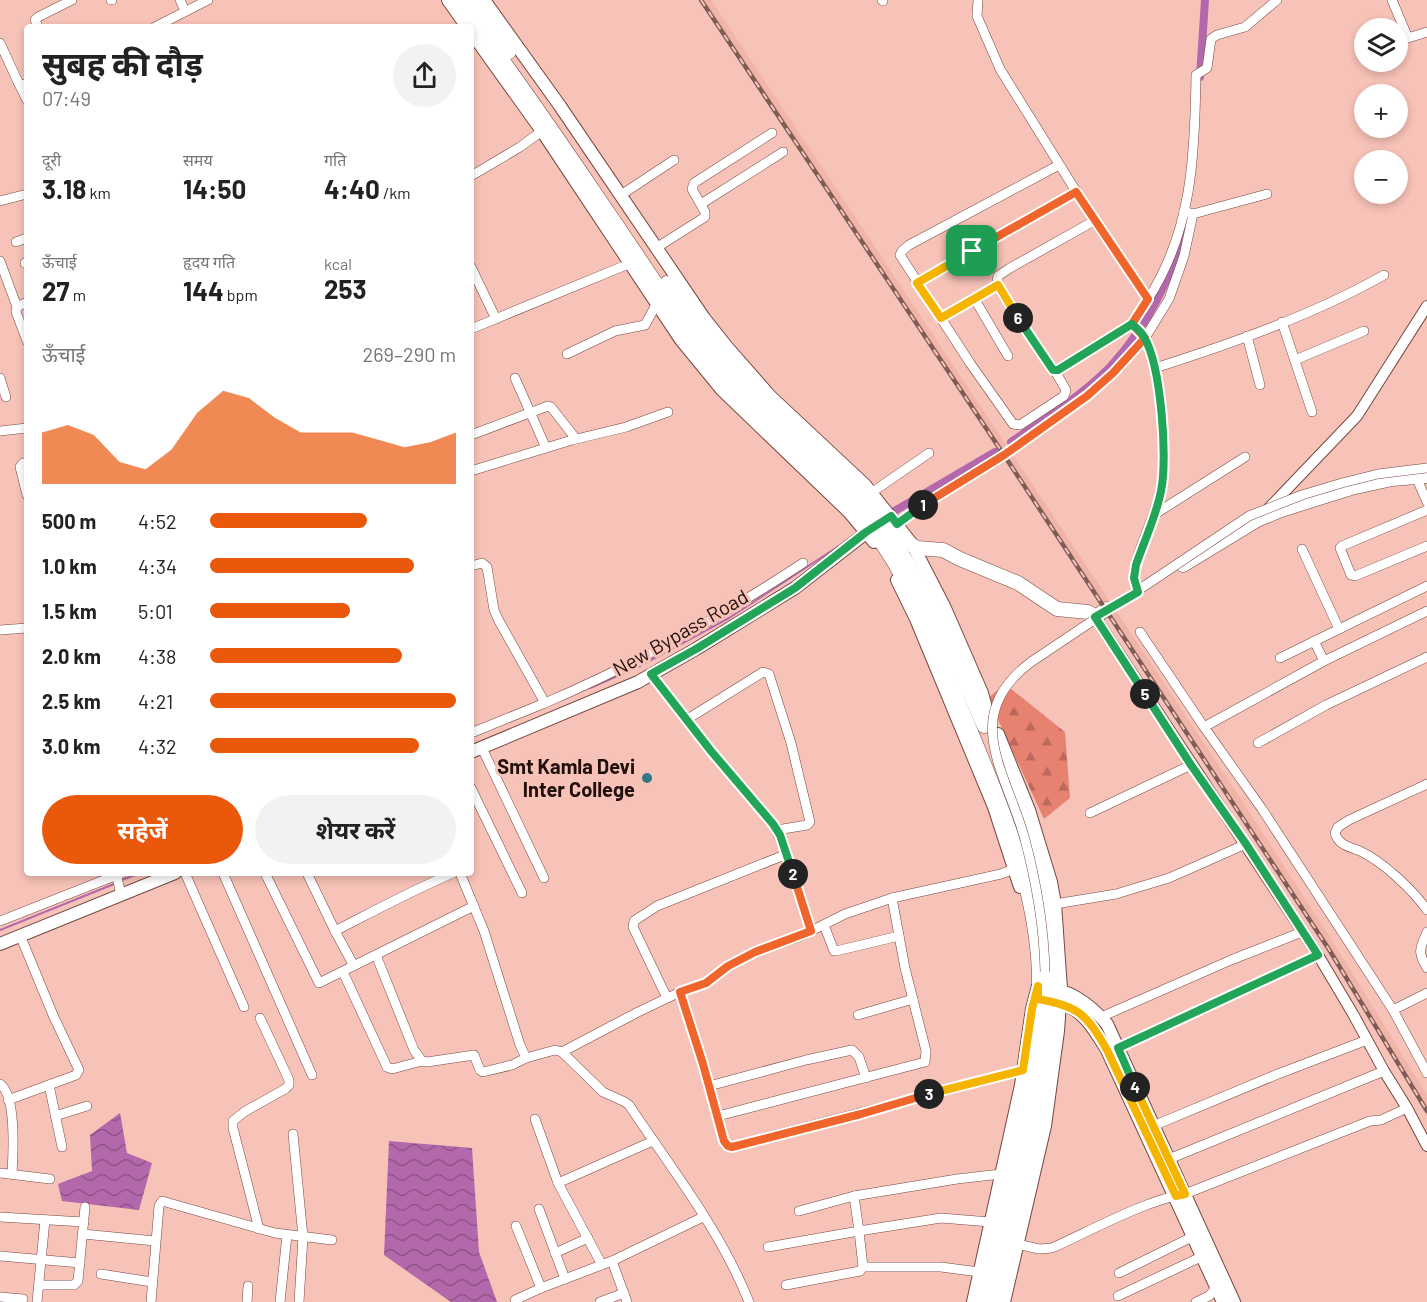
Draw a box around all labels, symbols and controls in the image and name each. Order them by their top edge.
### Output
map controls [1354,18,1408,204]
button: layers [1354,18,1408,72]
text: सुबह की दौड़ [42,43,203,83]
button: share [393,44,456,107]
button: + [1354,84,1408,138]
text: 07:49 [42,86,91,110]
text: दूरी [42,150,61,169]
text: समय [183,150,213,169]
text: गति [324,150,346,169]
button: − [1354,150,1408,204]
text: 3.18 [42,173,86,204]
text: 14:50 [183,173,246,204]
text: 4:40 [324,173,380,204]
text: km [86,183,111,202]
text: /km [380,183,411,202]
pin [946,225,997,276]
icon: arrive [955,234,988,267]
text: ऊँचाई [42,252,77,271]
text: हृदय गति [183,252,235,271]
text: kcal [324,254,352,273]
text: 253 [324,273,367,304]
text: 27 [42,275,69,306]
text: 144 [183,275,224,306]
text: m [69,285,86,304]
text: bpm [224,285,258,304]
pin: 6 [1003,303,1033,333]
text: 6 [1014,308,1022,327]
text: ऊँचाई [42,342,85,366]
text: 269–290 m [363,342,456,366]
pin: 1 [908,490,938,520]
text: 1 [920,495,926,514]
text: 500 m [42,509,96,533]
text: 4:52 [138,509,177,533]
text: 1.0 km [42,554,97,578]
text: 4:34 [138,554,177,578]
street label: New Bypass Road [608,584,752,680]
text: 1.5 km [42,599,97,623]
text: 5:01 [138,599,173,623]
text: 2.0 km [42,644,101,668]
text: 4:38 [138,644,177,668]
pin: 5 [1130,679,1160,709]
text: 5 [1141,684,1149,703]
text: 2.5 km [42,689,101,713]
text: 4:21 [138,689,173,713]
text: 3.0 km [42,734,100,758]
text: 4:32 [138,734,177,758]
place label: Smt Kamla Devi Inter College [497,754,635,801]
marker: Smt Kamla Devi Inter College [640,771,654,785]
button: सहेजें [42,795,243,864]
button: शेयर करें [255,795,456,864]
pin: 2 [778,859,808,889]
text: 2 [789,864,797,883]
pin: 4 [1120,1072,1150,1102]
text: 4 [1130,1077,1140,1096]
pin: 3 [914,1079,944,1109]
text: 3 [925,1084,933,1103]

